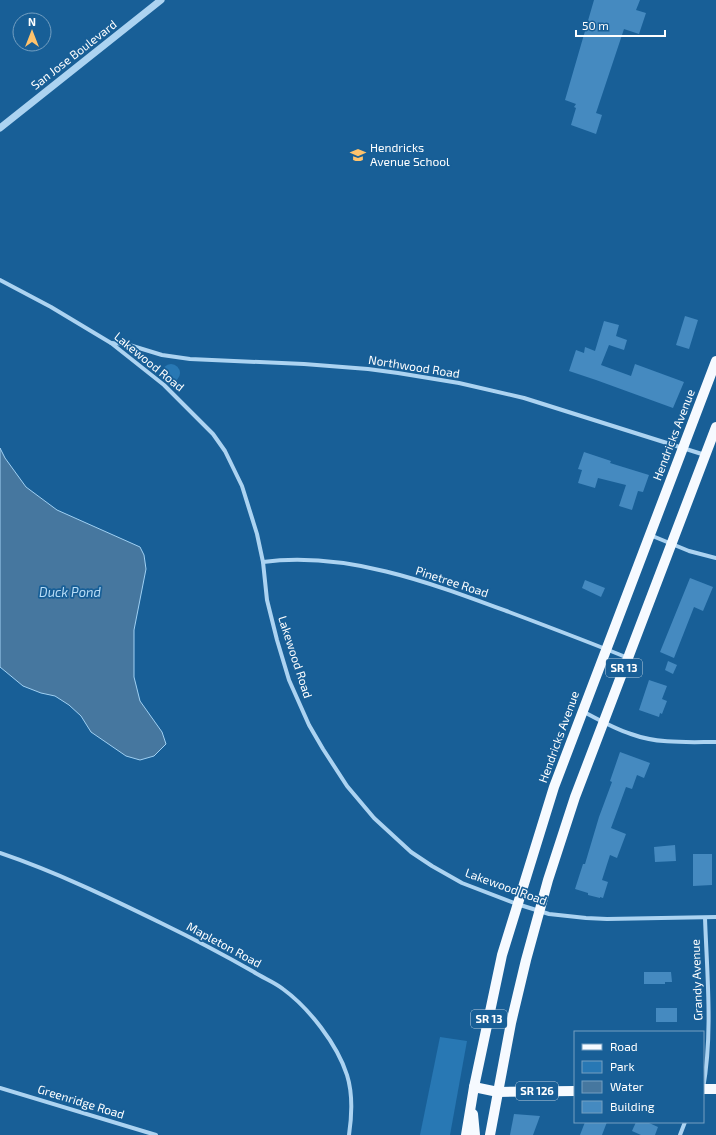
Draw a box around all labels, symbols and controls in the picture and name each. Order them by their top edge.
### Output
north arrow [12,12,52,52]
scale bar [576,12,665,38]
text: N [28,15,36,28]
street label: San Jose Boulevard [28,17,119,92]
text: 50 m [582,18,609,32]
place label: Hendricks Avenue School [370,140,450,168]
school or university icon: Hendricks Avenue School [349,146,367,164]
street label: Lakewood Road [112,329,187,394]
street label: Northwood Road [367,352,461,380]
street label: Hendricks Avenue [649,387,697,482]
street label: Pinetree Road [414,563,491,599]
water label: Duck Pond [39,584,101,600]
street label: Lakewood Road [276,614,316,700]
road number: SR 13 [606,659,642,677]
street label: Hendricks Avenue [535,689,581,785]
street label: Lakewood Road [464,865,549,907]
street label: Mapleton Road [185,919,264,970]
street label: Grandy Avenue [688,939,704,1021]
road number: SR 13 [471,1010,507,1028]
legend [574,1031,704,1123]
text: Road [610,1039,638,1053]
text: Park [610,1059,635,1073]
text: Water [610,1079,644,1093]
street label: Greenridge Road [36,1081,126,1121]
road number: SR 126 [516,1082,558,1100]
text: Building [610,1099,655,1113]

